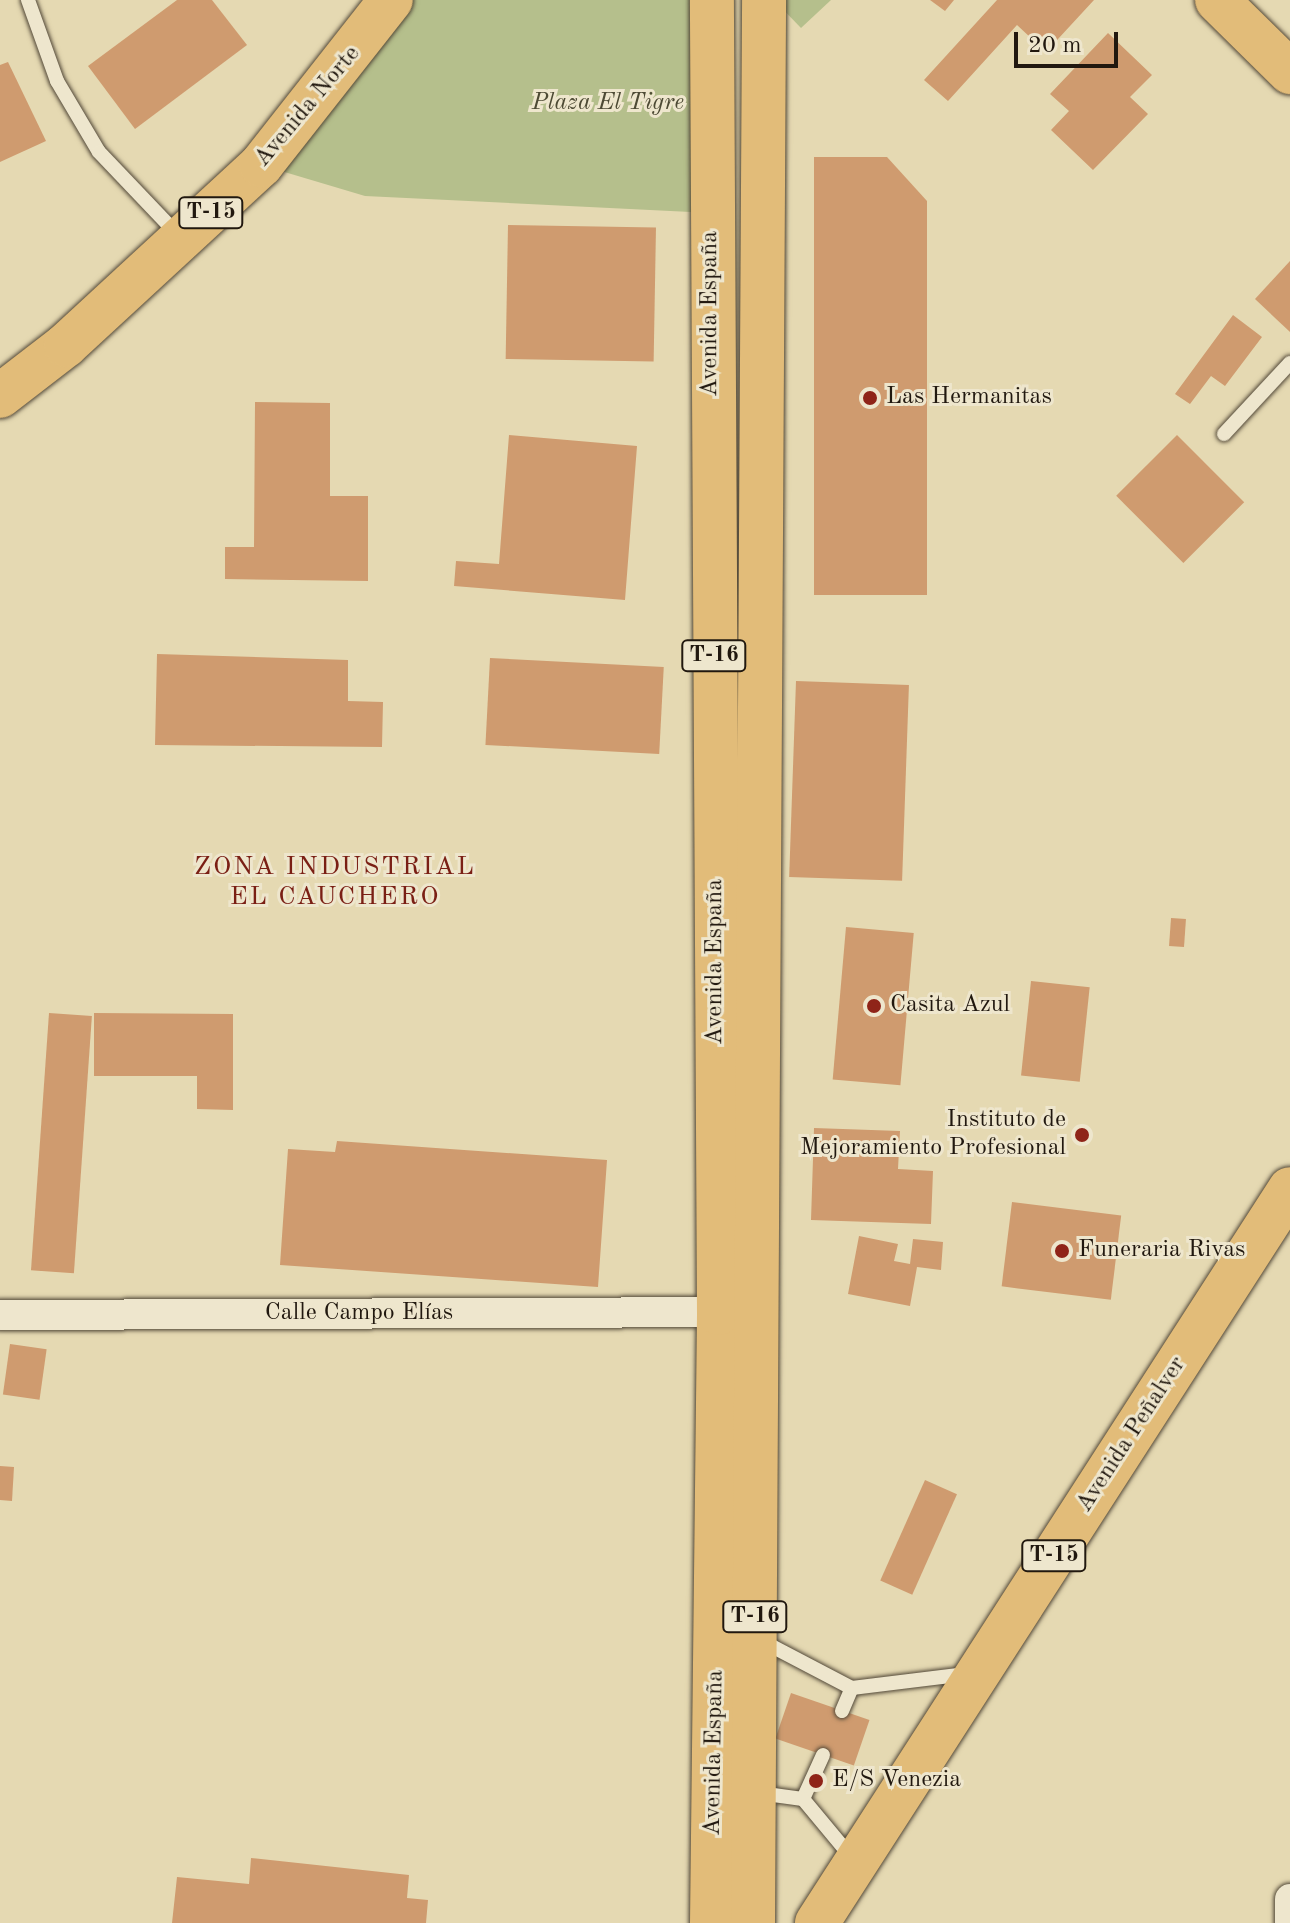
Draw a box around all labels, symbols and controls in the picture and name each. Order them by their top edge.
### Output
scale bar [1018,16,1122,66]
text: 20 m [1028,34,1082,58]
street label: Avenida Norte [249,40,367,174]
park label: Plaza El Tigre [532,90,684,118]
road number: T-15 [177,195,245,231]
street label: Avenida España [697,231,725,397]
place label: Las Hermanitas [886,384,1052,412]
marker: Las Hermanitas [861,389,879,407]
road number: T-16 [680,638,748,674]
district label: ZONA INDUSTRIAL EL CAUCHERO [194,852,476,914]
street label: Avenida España [702,879,730,1045]
place label: Casita Azul [890,992,1010,1020]
marker: Casita Azul [865,997,883,1015]
place label: Instituto de Mejoramiento Profesional [800,1107,1066,1163]
marker: Instituto de Mejoramiento Profesional [1073,1126,1091,1144]
place label: Funeraria Rivas [1078,1237,1246,1265]
marker: Funeraria Rivas [1053,1242,1071,1260]
street label: Calle Campo Elías [265,1300,453,1328]
street label: Avenida Peñalver [1071,1352,1193,1518]
road number: T-15 [1020,1538,1088,1574]
road number: T-16 [721,1599,789,1635]
street label: Avenida España [699,1670,731,1836]
place label: E/S Venezia [832,1767,961,1795]
marker: E/S Venezia [807,1772,825,1790]

